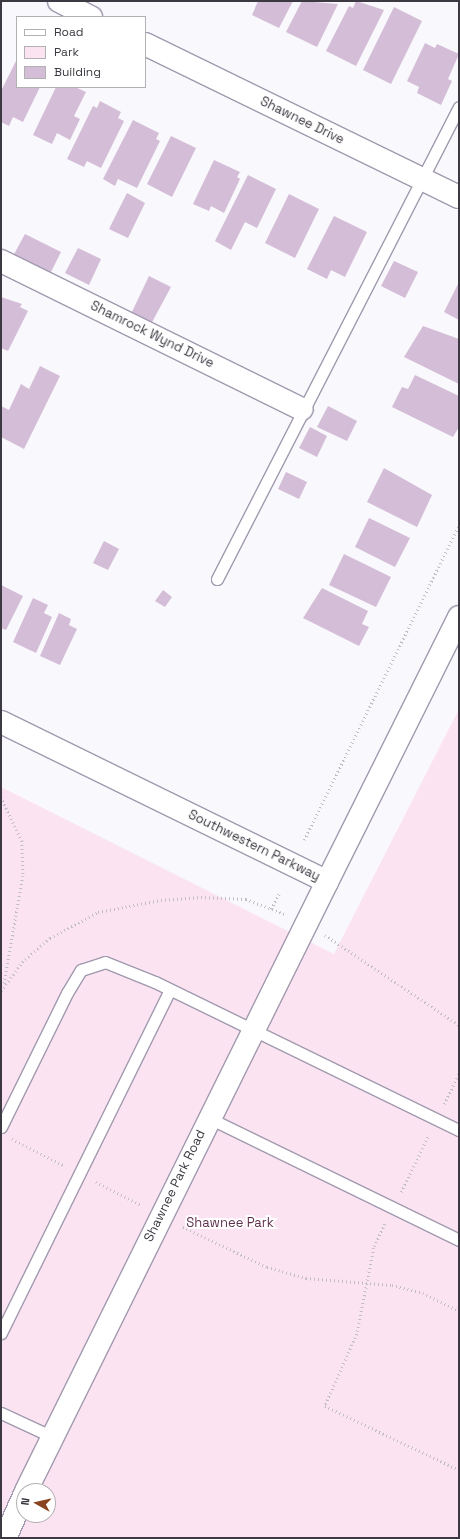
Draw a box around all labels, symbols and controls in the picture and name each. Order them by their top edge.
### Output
legend [16,16,146,88]
text: Road [54,24,83,40]
text: Park [54,44,79,60]
text: Building [54,64,101,80]
street label: Shawnee Drive [257,94,347,148]
street label: Shamrock Wynd Drive [88,298,216,372]
street label: Southwestern Parkway [186,807,322,885]
street label: Shawnee Park Road [141,1127,209,1245]
park label: Shawnee Park [186,1215,274,1231]
north arrow [16,1483,56,1523]
text: N [18,1497,33,1506]

